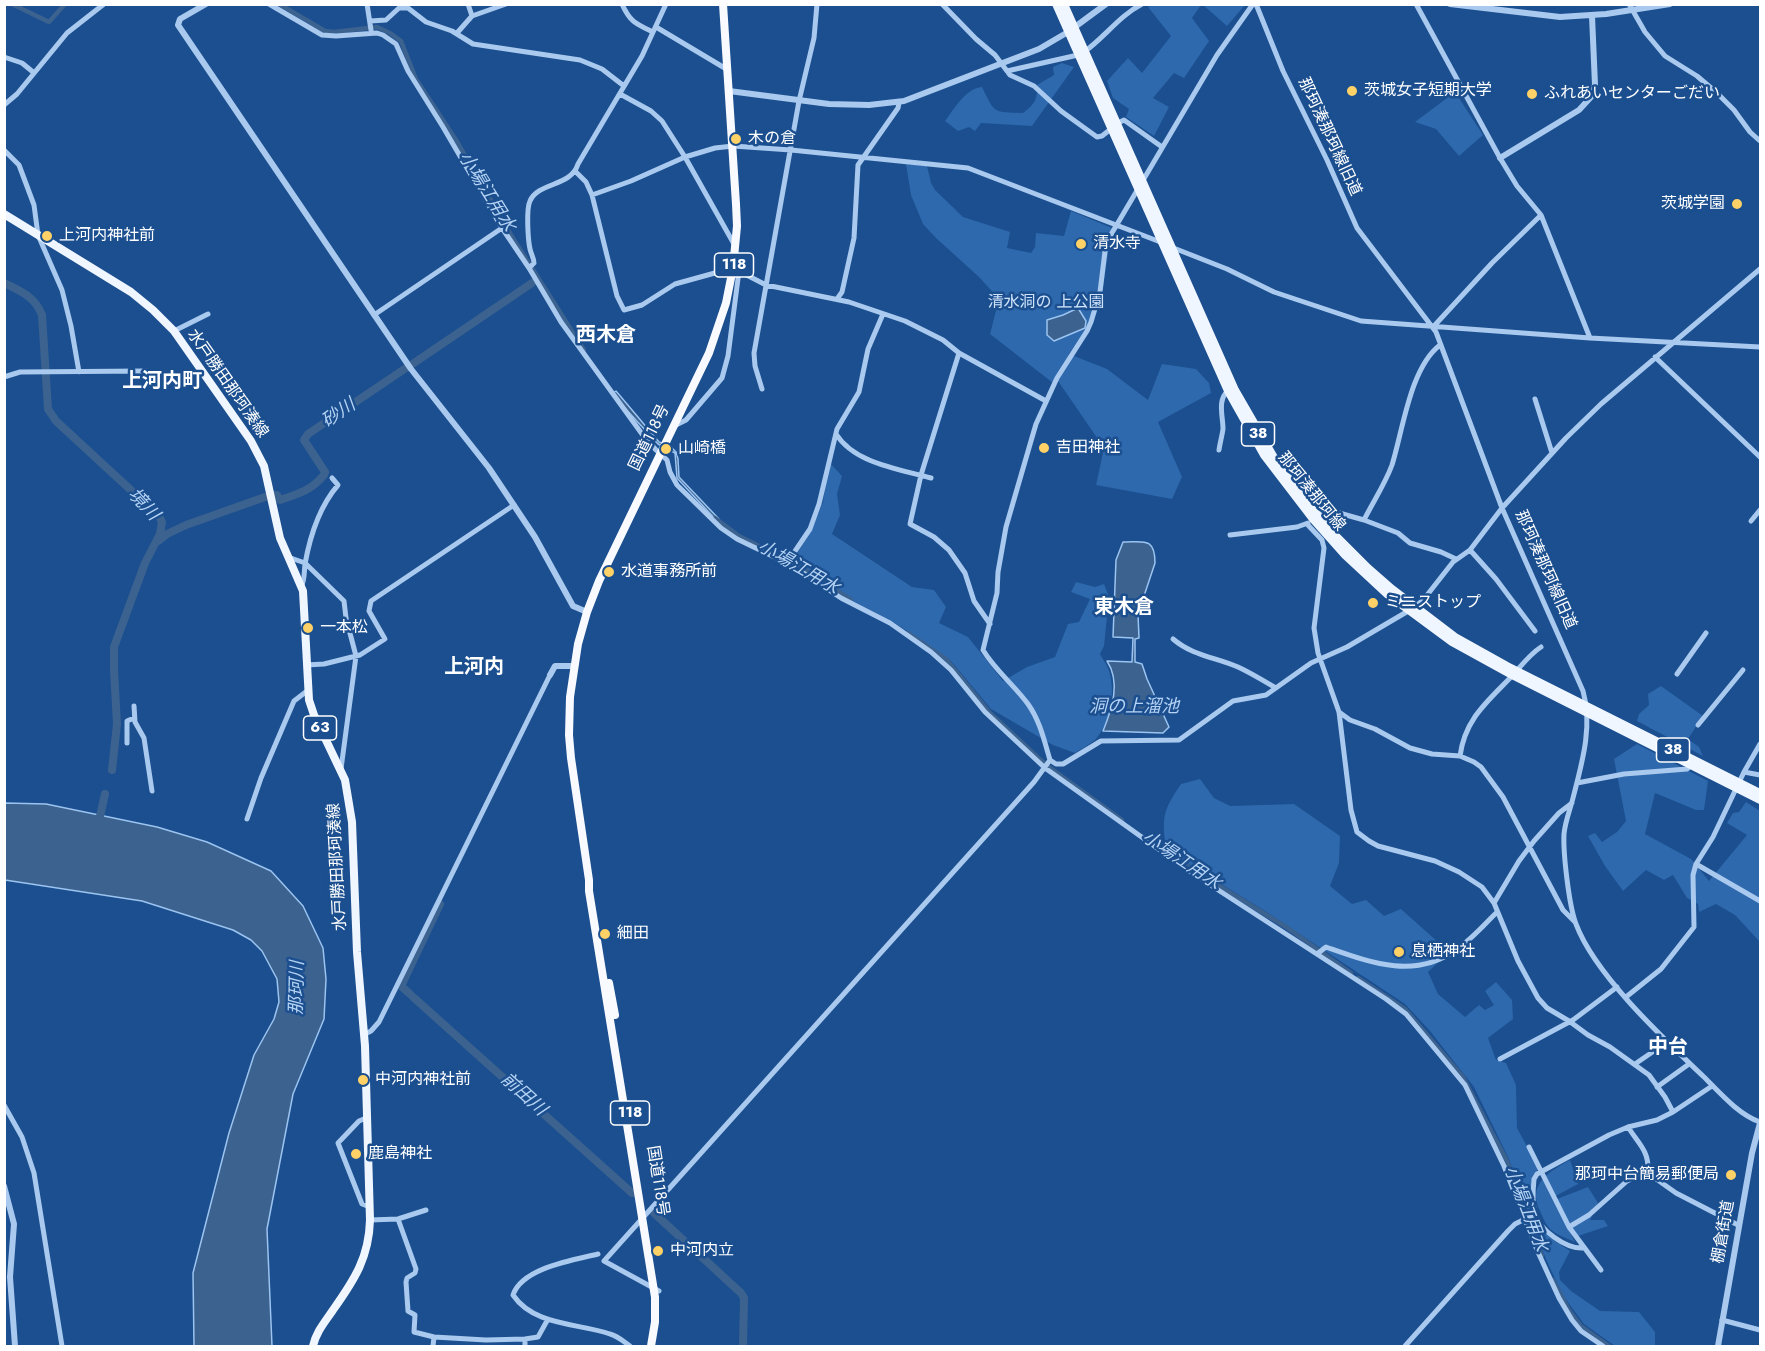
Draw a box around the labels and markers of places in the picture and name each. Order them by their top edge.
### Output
place label: 茨城女子短期大学 [1364,81,1492,101]
marker: 茨城女子短期大学 [1345,84,1359,98]
place label: ふれあいセンターごだい [1544,84,1720,104]
marker: ふれあいセンターごだい [1525,87,1539,101]
place label: 木の倉 [748,129,796,149]
marker: 木の倉 [729,132,743,146]
place label: 茨城学園 [1661,194,1725,214]
marker: 茨城学園 [1730,197,1744,211]
place label: 上河内神社前 [59,226,155,246]
marker: 上河内神社前 [40,229,54,243]
place label: 清水寺 [1093,234,1141,254]
marker: 清水寺 [1074,237,1088,251]
place label: 吉田神社 [1056,438,1120,458]
place label: 山崎橋 [678,439,726,459]
marker: 吉田神社 [1037,441,1051,455]
marker: 山崎橋 [659,442,673,456]
place label: 水道事務所前 [621,562,717,582]
marker: 水道事務所前 [602,565,616,579]
place label: ミニストップ [1385,593,1481,613]
marker: ミニストップ [1366,596,1380,610]
place label: 一本松 [320,618,368,638]
marker: 一本松 [301,621,315,635]
place label: 細田 [617,924,649,944]
marker: 細田 [598,927,612,941]
place label: 息栖神社 [1411,942,1475,962]
marker: 息栖神社 [1392,945,1406,959]
place label: 中河内神社前 [375,1070,471,1090]
marker: 中河内神社前 [356,1073,370,1087]
place label: 鹿島神社 [368,1144,432,1164]
marker: 鹿島神社 [349,1147,363,1161]
place label: 那珂中台簡易郵便局 [1575,1165,1719,1185]
marker: 那珂中台簡易郵便局 [1724,1168,1738,1182]
place label: 中河内立 [670,1241,734,1261]
marker: 中河内立 [651,1244,665,1258]

